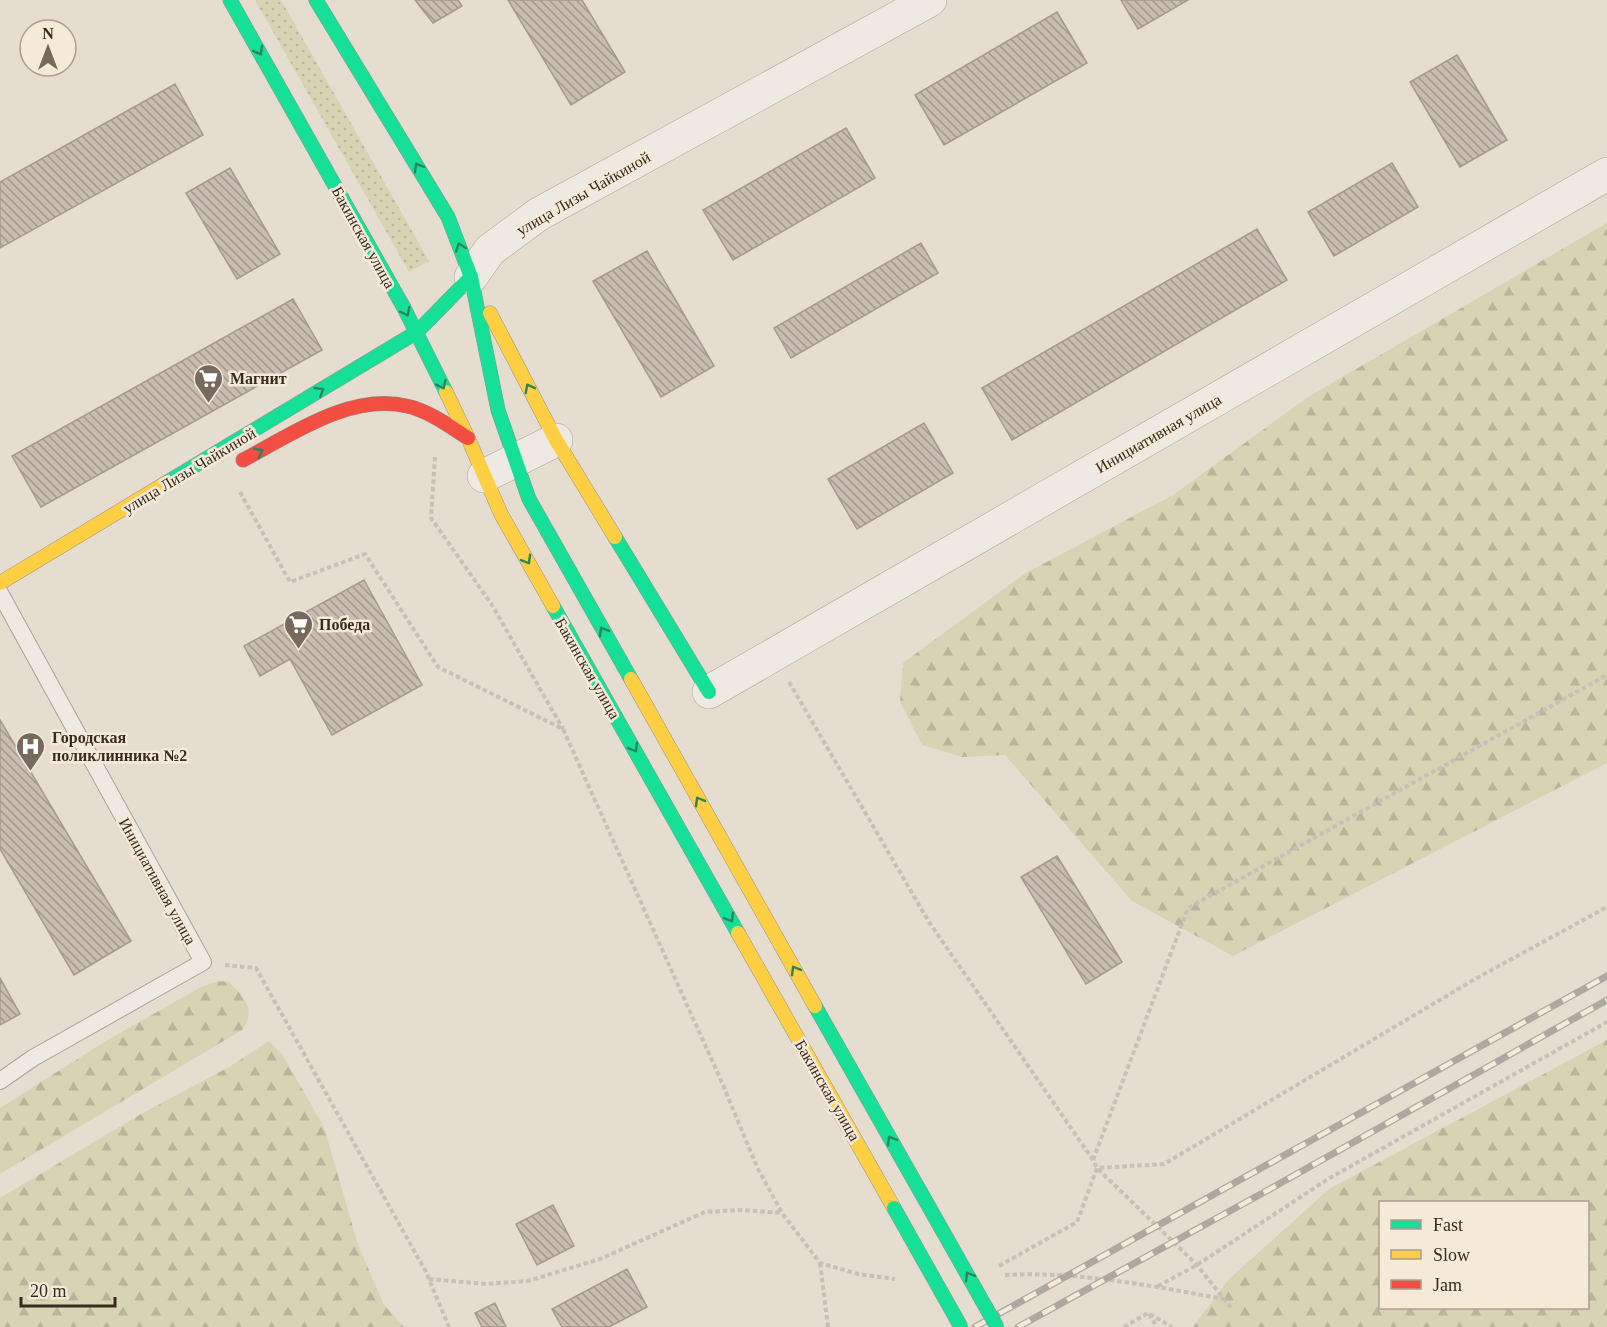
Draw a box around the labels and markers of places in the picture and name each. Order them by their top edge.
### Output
supermarket icon: Магнит [193,362,225,404]
place label: Магнит [230,370,287,387]
supermarket icon: Победа [282,608,314,650]
place label: Победа [319,616,370,633]
place label: Городская поликлинника №2 [52,729,187,764]
hospital icon: Городская поликлинника №2 [15,730,47,772]

